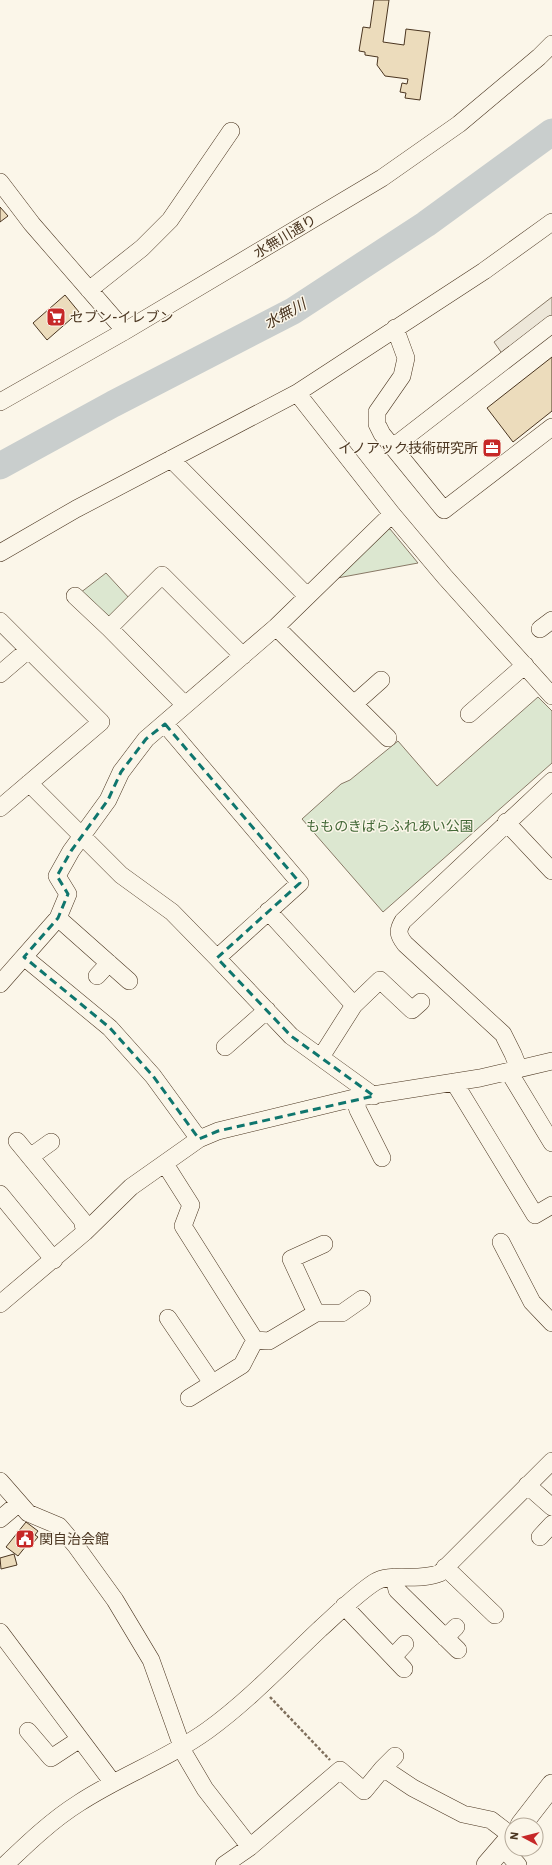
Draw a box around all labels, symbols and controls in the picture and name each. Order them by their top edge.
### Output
street label: 水無川通り [250,210,320,262]
water label: 水無川 [260,293,311,333]
supermarket icon: セブン-イレブン [45,306,67,328]
place label: セブン-イレブン [70,308,174,326]
office icon: イノアック技術研究所 [481,437,503,459]
place label: イノアック技術研究所 [338,439,478,457]
park label: もものきばらふれあい公園 [306,817,474,835]
public building icon: 関自治会館 [14,1528,36,1550]
place label: 関自治会館 [39,1530,109,1548]
north arrow [504,1817,544,1857]
text: N [507,1831,522,1841]

